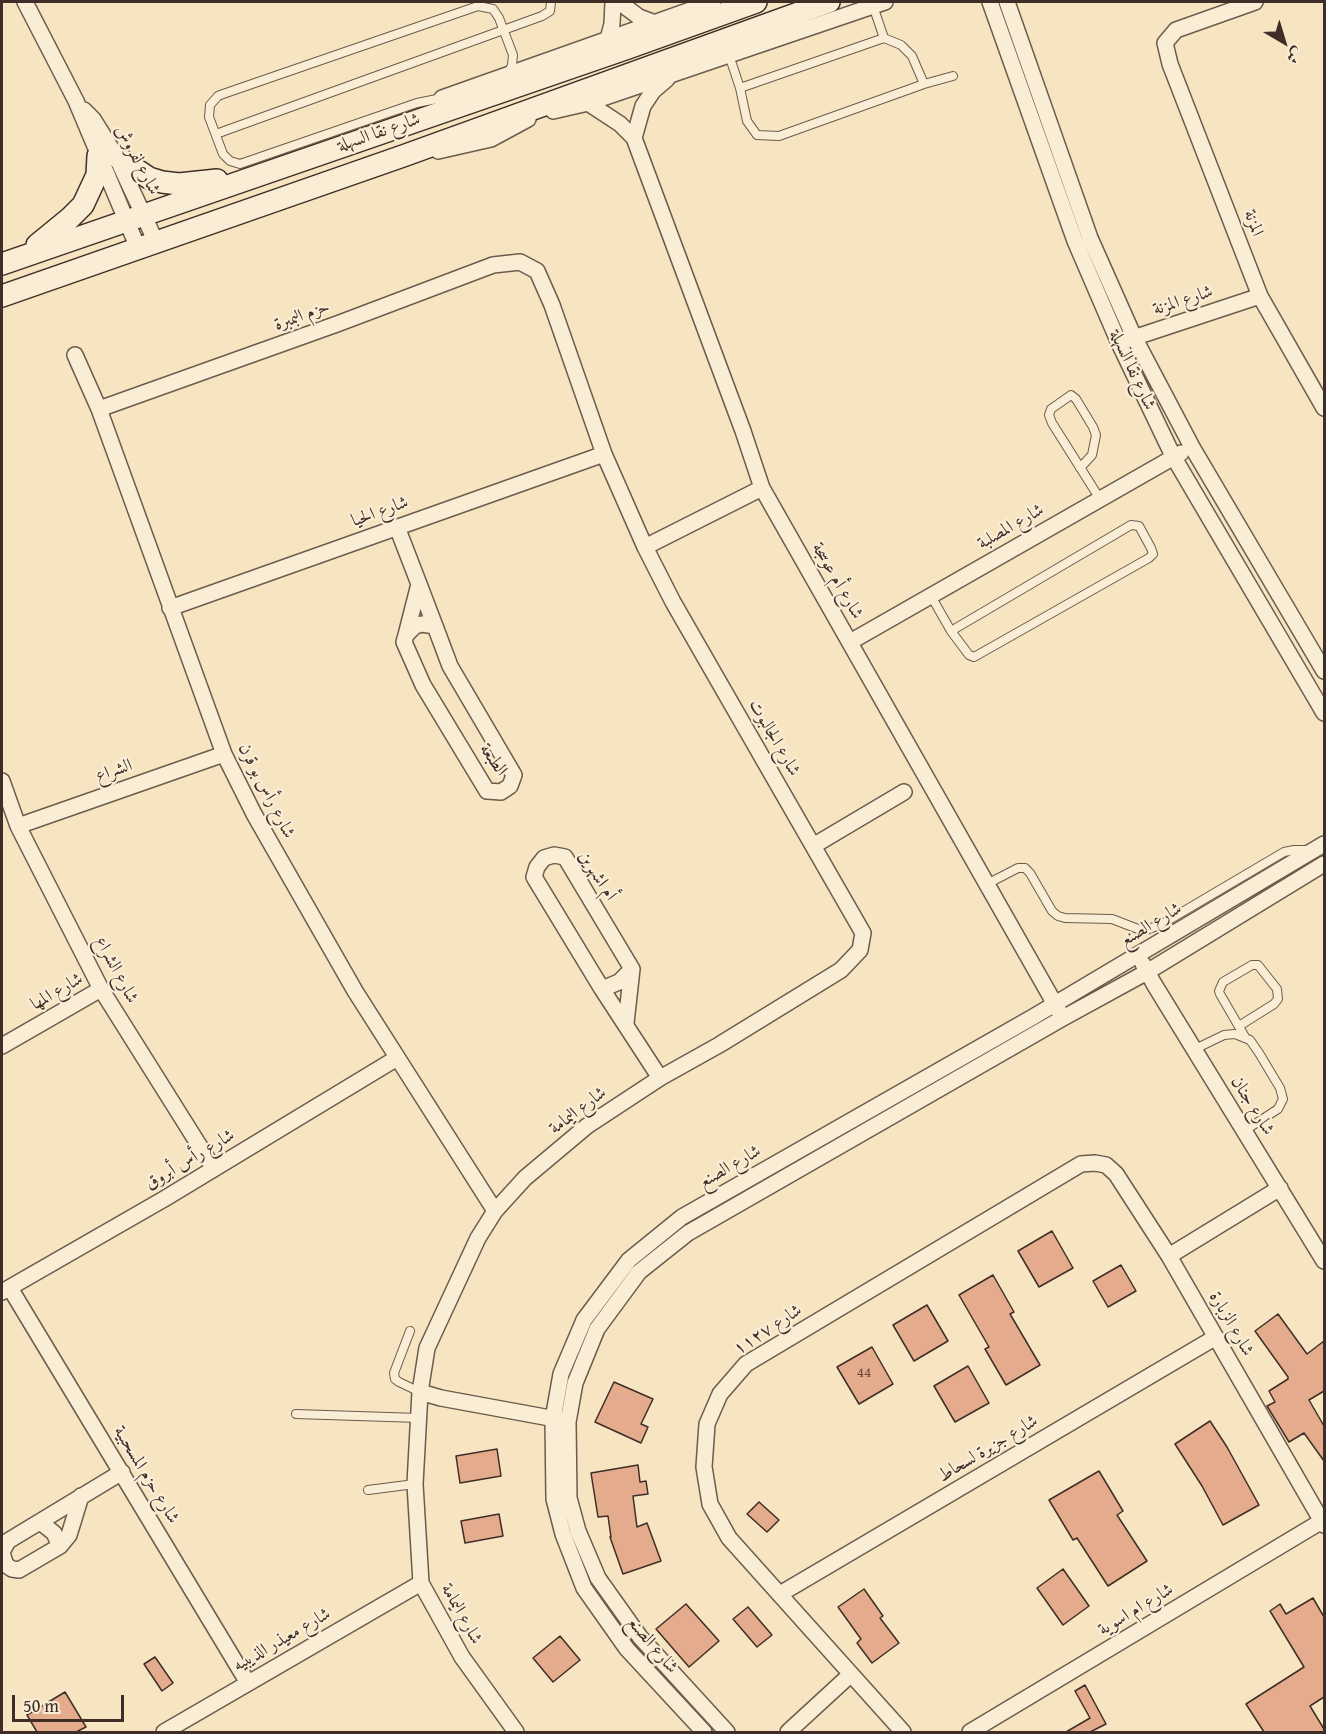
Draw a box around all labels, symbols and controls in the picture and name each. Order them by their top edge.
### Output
north arrow [1254,12,1314,72]
text: ش [1281,42,1309,71]
street label: شارع نقا السهلة [335,109,423,157]
street label: شارع لفروش [110,121,164,199]
street label: المزنة [1238,207,1268,239]
street label: شارع المزنة [1150,281,1216,321]
street label: حزم البمبرة [271,296,333,336]
street label: شارع نقا السهلة [1104,326,1160,414]
street label: شارع الحيا [349,492,411,532]
street label: شارع المصلبة [974,499,1048,555]
street label: شارع أم عوسجة [806,539,868,623]
street label: شارع الجالبوت [743,696,805,780]
street label: شارع رأس بو قرن [233,740,299,842]
street label: الطبعة [474,740,512,780]
street label: الشراع [93,755,135,787]
street label: أم اشهرين [573,847,621,905]
street label: شارع الصنع [1116,898,1186,952]
street label: شارع الشراع [89,933,143,1007]
street label: شارع المها [27,968,87,1016]
street label: شارع جنان [1225,1072,1279,1140]
street label: شارع اليمامة [545,1082,611,1140]
street label: شارع رأس أبروق [141,1125,239,1195]
street label: شارع الصنع [695,1141,765,1193]
street label: شارع الزبارة [1204,1288,1258,1360]
street label: شارع ١١٢٧ [730,1300,806,1360]
house number: 44 [857,1364,871,1382]
street label: شارع جزيرة لسحاط [934,1411,1042,1487]
street label: شارع حزم المسحبية [108,1422,184,1528]
street label: شارع ام اسوية [1094,1579,1178,1641]
street label: شارع اليمامة [436,1580,486,1648]
street label: شارع معيذر الذيبيه [229,1603,335,1677]
street label: شارع الصنع [622,1612,682,1678]
scale bar [15,1683,128,1721]
text: 50 m [23,1692,59,1719]

